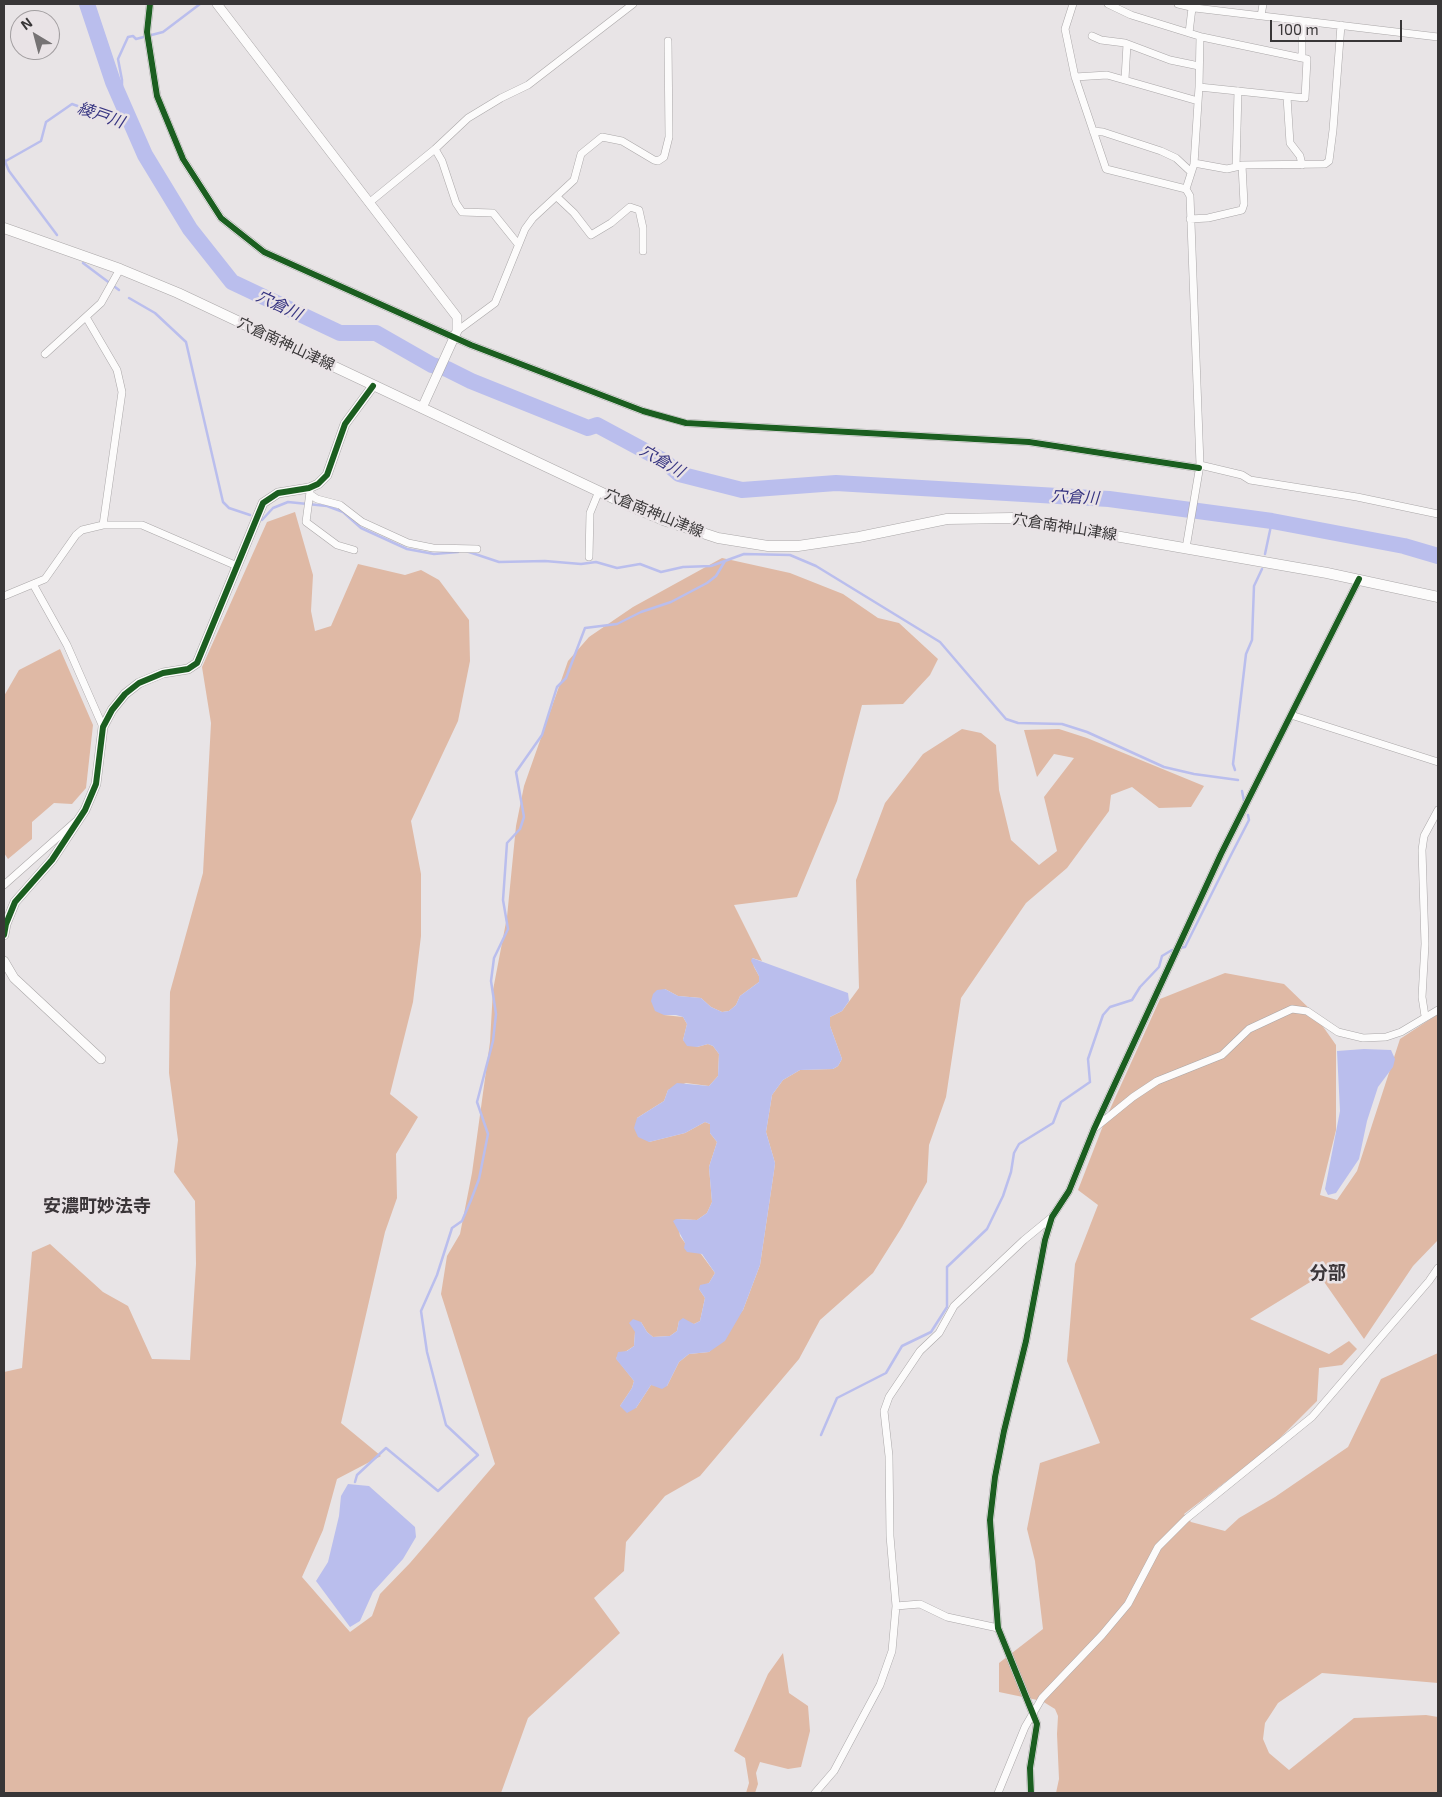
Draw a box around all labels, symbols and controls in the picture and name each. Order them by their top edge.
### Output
north arrow [10,10,60,60]
scale bar [1272,10,1404,42]
text: N [17,14,35,33]
text: 100 m [1278,20,1319,38]
water label: 綾戸川 [75,98,127,132]
water label: 穴倉川 [253,286,305,324]
street label: 穴倉南神山津線 [235,314,337,374]
water label: 穴倉川 [636,441,688,481]
street label: 穴倉南神山津線 [602,485,706,541]
water label: 穴倉川 [1051,486,1099,508]
street label: 穴倉南神山津線 [1012,510,1118,544]
district label: 安濃町妙法寺 [43,1195,151,1217]
district label: 分部 [1310,1262,1346,1284]

